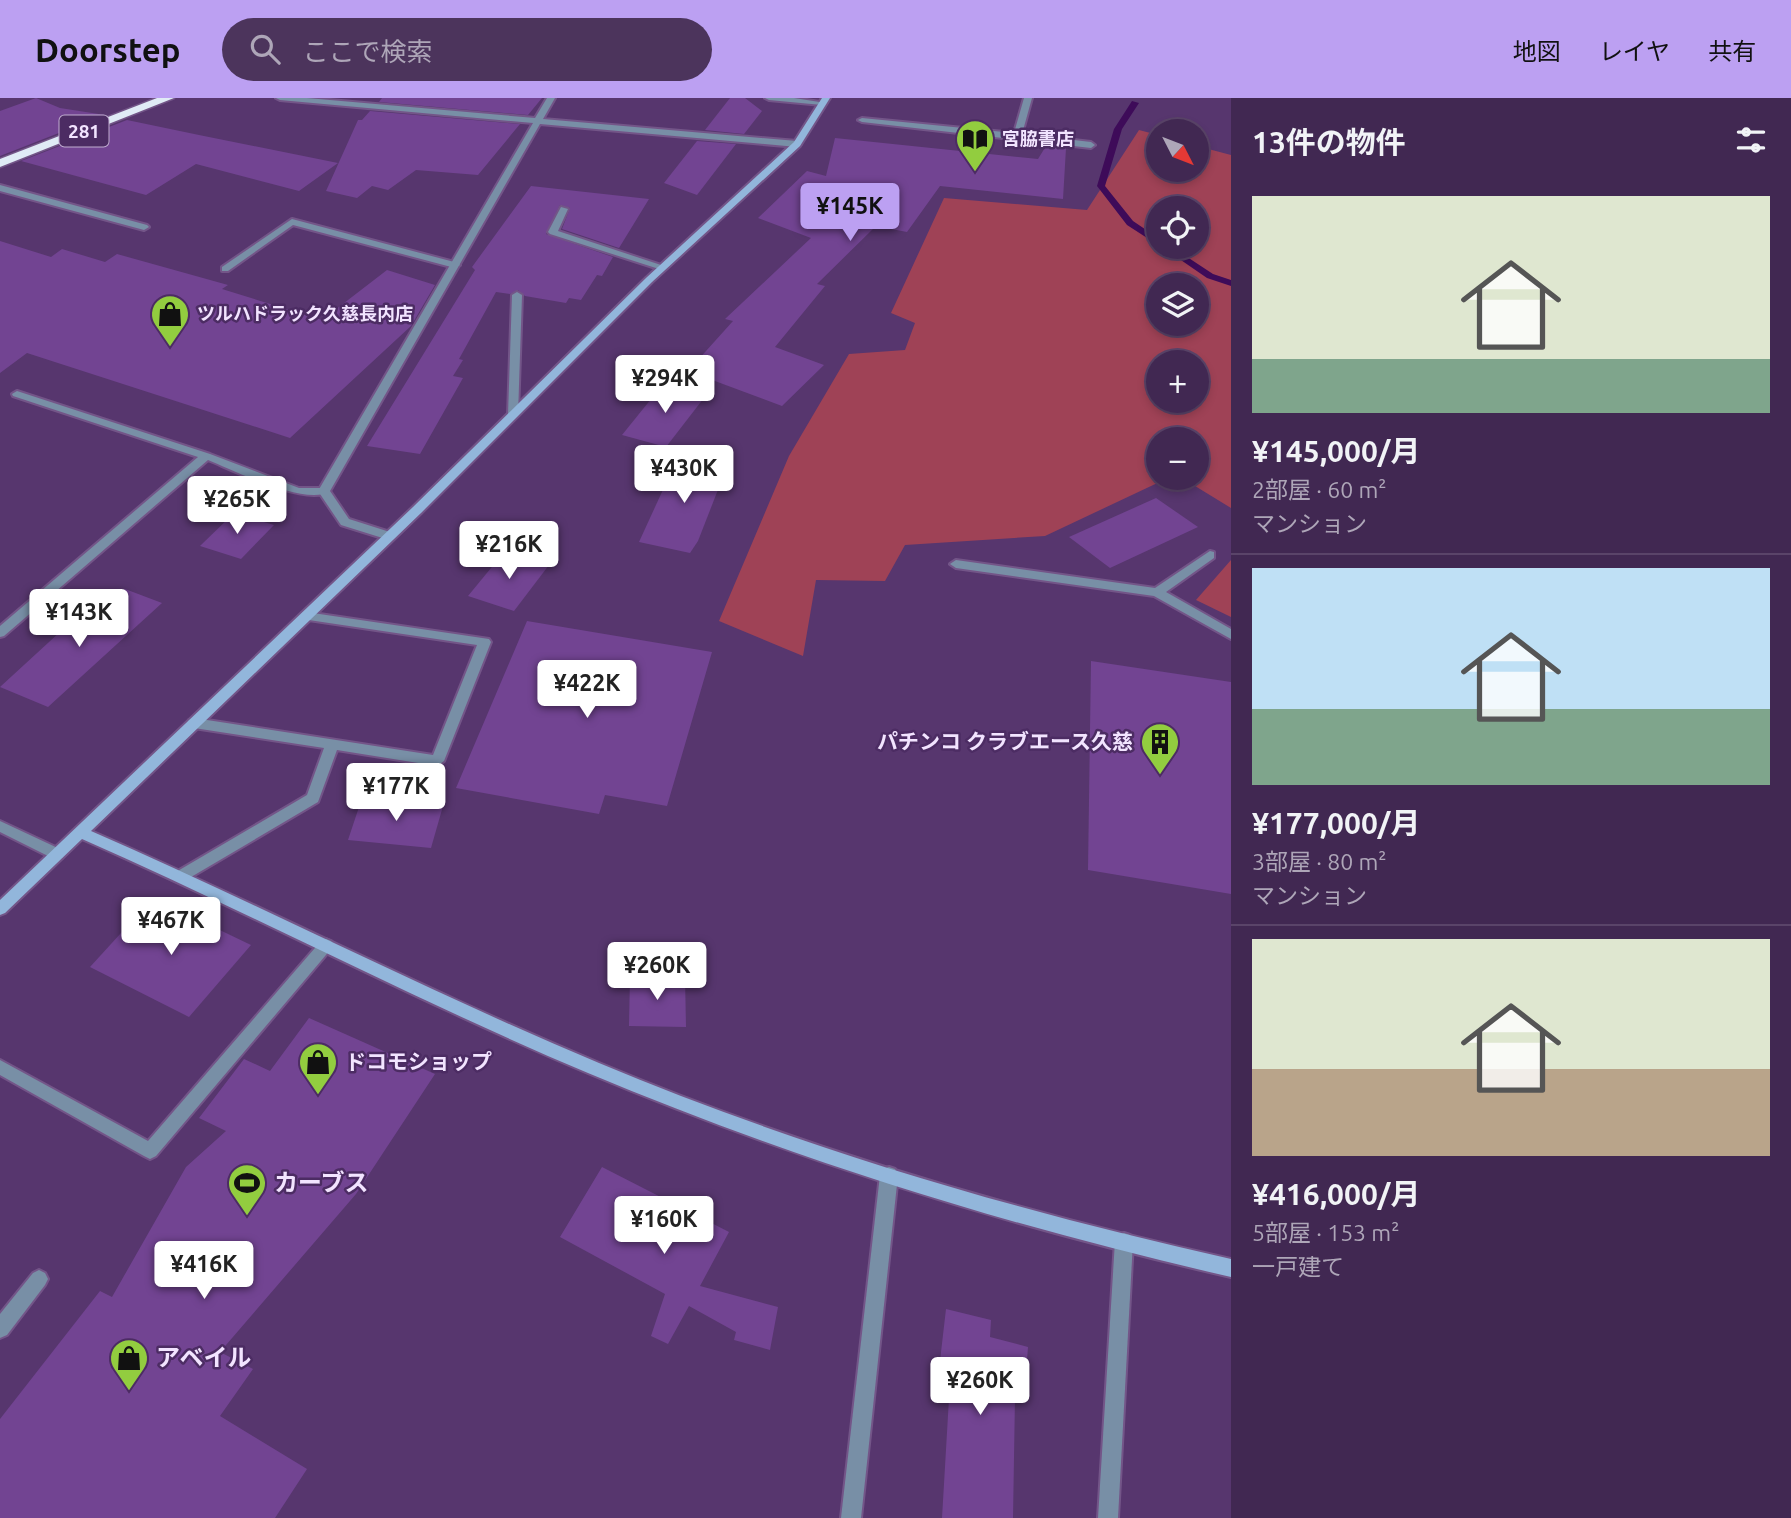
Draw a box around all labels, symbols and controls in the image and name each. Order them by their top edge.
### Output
search box [222,18,712,81]
icon: search [246,30,284,68]
text: Doorstep [35,31,180,68]
text: ここで検索 [302,37,432,66]
text: 地図 [1513,38,1561,65]
text: レイヤ [1599,38,1670,65]
text: 共有 [1708,38,1756,65]
road number: 281 [60,116,108,146]
library icon: 宮脇書店 [954,118,996,173]
north arrow [1146,119,1209,182]
map controls [1146,119,1209,490]
icon: filters [1732,121,1770,159]
text: 13件の物件 [1252,125,1406,159]
place label: 宮脇書店 [1002,128,1074,148]
pin: ¥145K [801,184,899,243]
text: ¥145K [816,193,884,218]
button: locate [1146,196,1209,259]
icon: home [1448,242,1574,368]
button: layers [1146,273,1209,336]
shop icon: ツルハドラック久慈長内店 [149,293,191,348]
place label: ツルハドラック久慈長内店 [197,303,413,323]
button: + [1146,350,1209,413]
pin: ¥294K [616,356,714,415]
text: ¥294K [631,365,699,390]
button: − [1146,427,1209,490]
text: ¥145,000/月 [1252,434,1420,468]
pin: ¥430K [635,446,733,505]
text: ¥430K [650,455,718,480]
pin: ¥265K [188,476,286,536]
text: 2部屋 · 60 m² [1252,477,1386,502]
text: ¥265K [203,486,271,511]
text: マンション [1252,511,1367,536]
pin: ¥216K [460,522,558,581]
text: ¥216K [475,531,543,556]
pin: ¥143K [30,589,128,649]
text: ¥143K [45,599,113,624]
icon: home [1448,614,1574,740]
pin: ¥422K [538,660,636,720]
text: ¥422K [553,670,621,695]
building icon: パチンコ クラブエース久慈 [1139,721,1181,776]
place label: パチンコ クラブエース久慈 [877,729,1133,753]
pin: ¥177K [347,764,445,823]
text: ¥177K [362,773,430,798]
text: ¥177,000/月 [1252,806,1420,840]
text: 3部屋 · 80 m² [1252,849,1386,874]
text: マンション [1252,883,1367,908]
pin: ¥467K [122,898,220,957]
text: ¥467K [137,907,205,932]
pin: ¥260K [608,942,706,1002]
text: ¥260K [623,952,691,977]
icon: home [1448,985,1574,1111]
shop icon: ドコモショップ [297,1041,339,1096]
place label: ドコモショップ [345,1049,492,1073]
sports icon: カーブス [226,1162,268,1217]
place label: カーブス [274,1169,369,1196]
text: ¥416,000/月 [1252,1177,1420,1211]
pin: ¥160K [615,1196,713,1256]
text: ¥160K [630,1206,698,1231]
text: 5部屋 · 153 m² [1252,1220,1399,1245]
pin: ¥416K [155,1242,253,1301]
text: ¥416K [170,1251,238,1276]
text: 一戸建て [1252,1254,1344,1279]
shop icon: アベイル [108,1337,150,1392]
place label: アベイル [156,1344,252,1371]
pin: ¥260K [931,1358,1029,1417]
text: ¥260K [946,1367,1014,1392]

